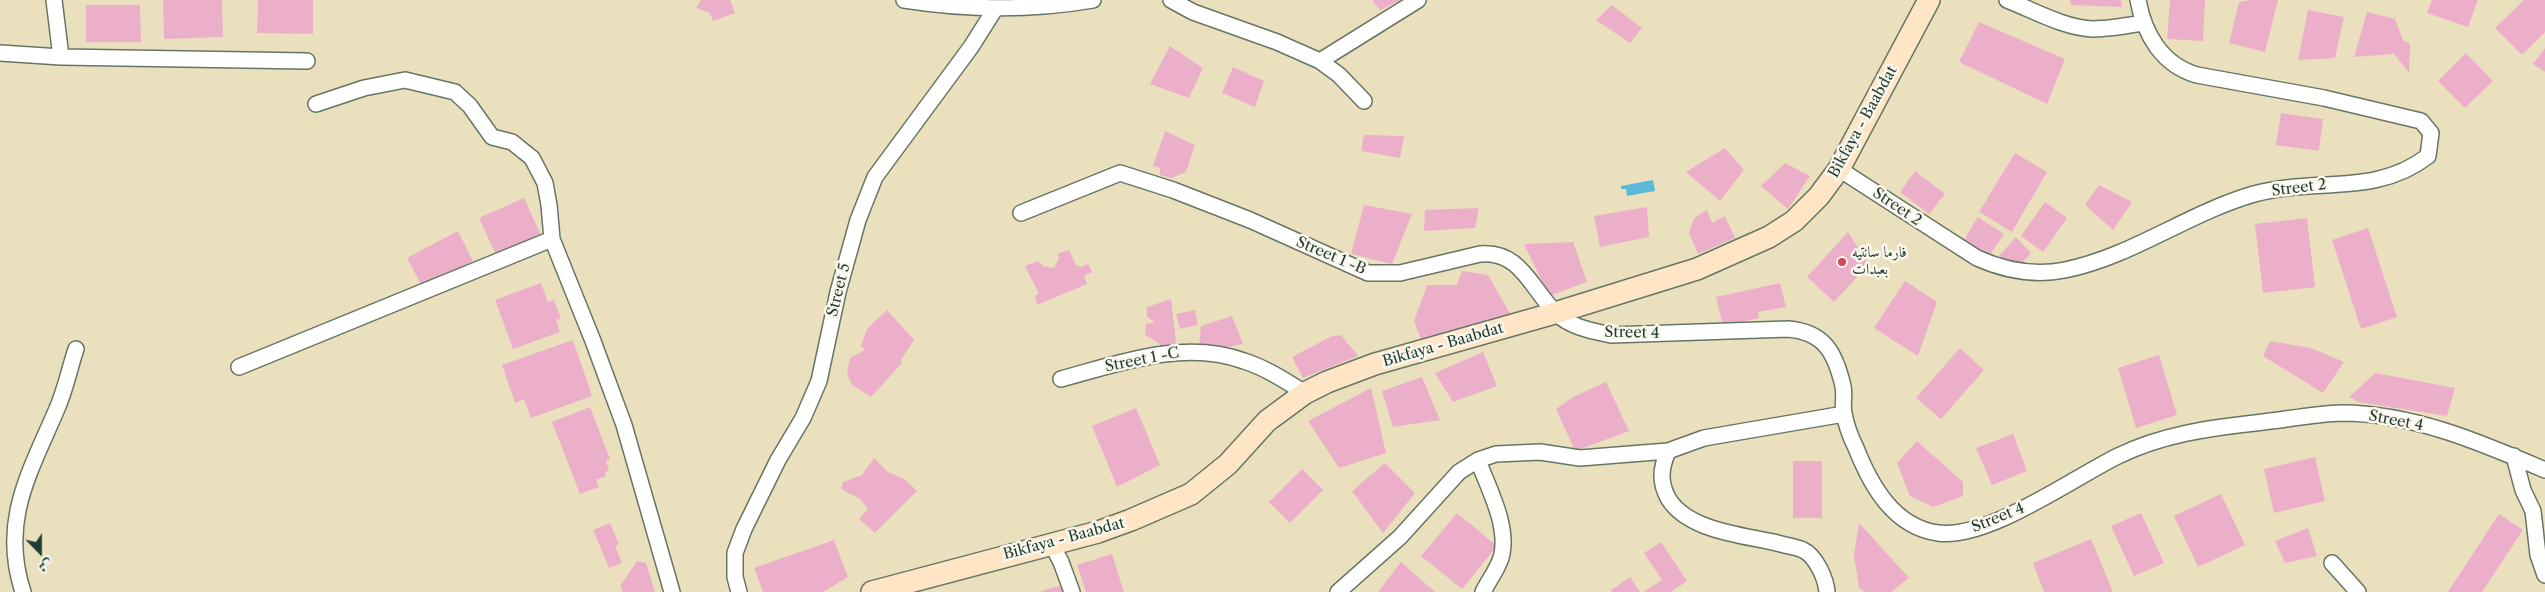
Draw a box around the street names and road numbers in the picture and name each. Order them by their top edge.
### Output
street label: Bikfaya - Baabdat [1825,63,1901,181]
street label: Street 2 [2271,176,2327,200]
street label: Street 2 [1869,184,1925,230]
street label: Street 1 -B [1293,233,1369,279]
street label: Street 5 [824,261,854,319]
street label: Bikfaya - Baabdat [1380,319,1506,371]
street label: Street 4 [1604,324,1660,342]
street label: Street 1 -C [1103,344,1181,376]
street label: Street 4 [2367,407,2425,435]
street label: Street 4 [1969,499,2027,537]
street label: Bikfaya - Baabdat [1001,514,1127,564]

